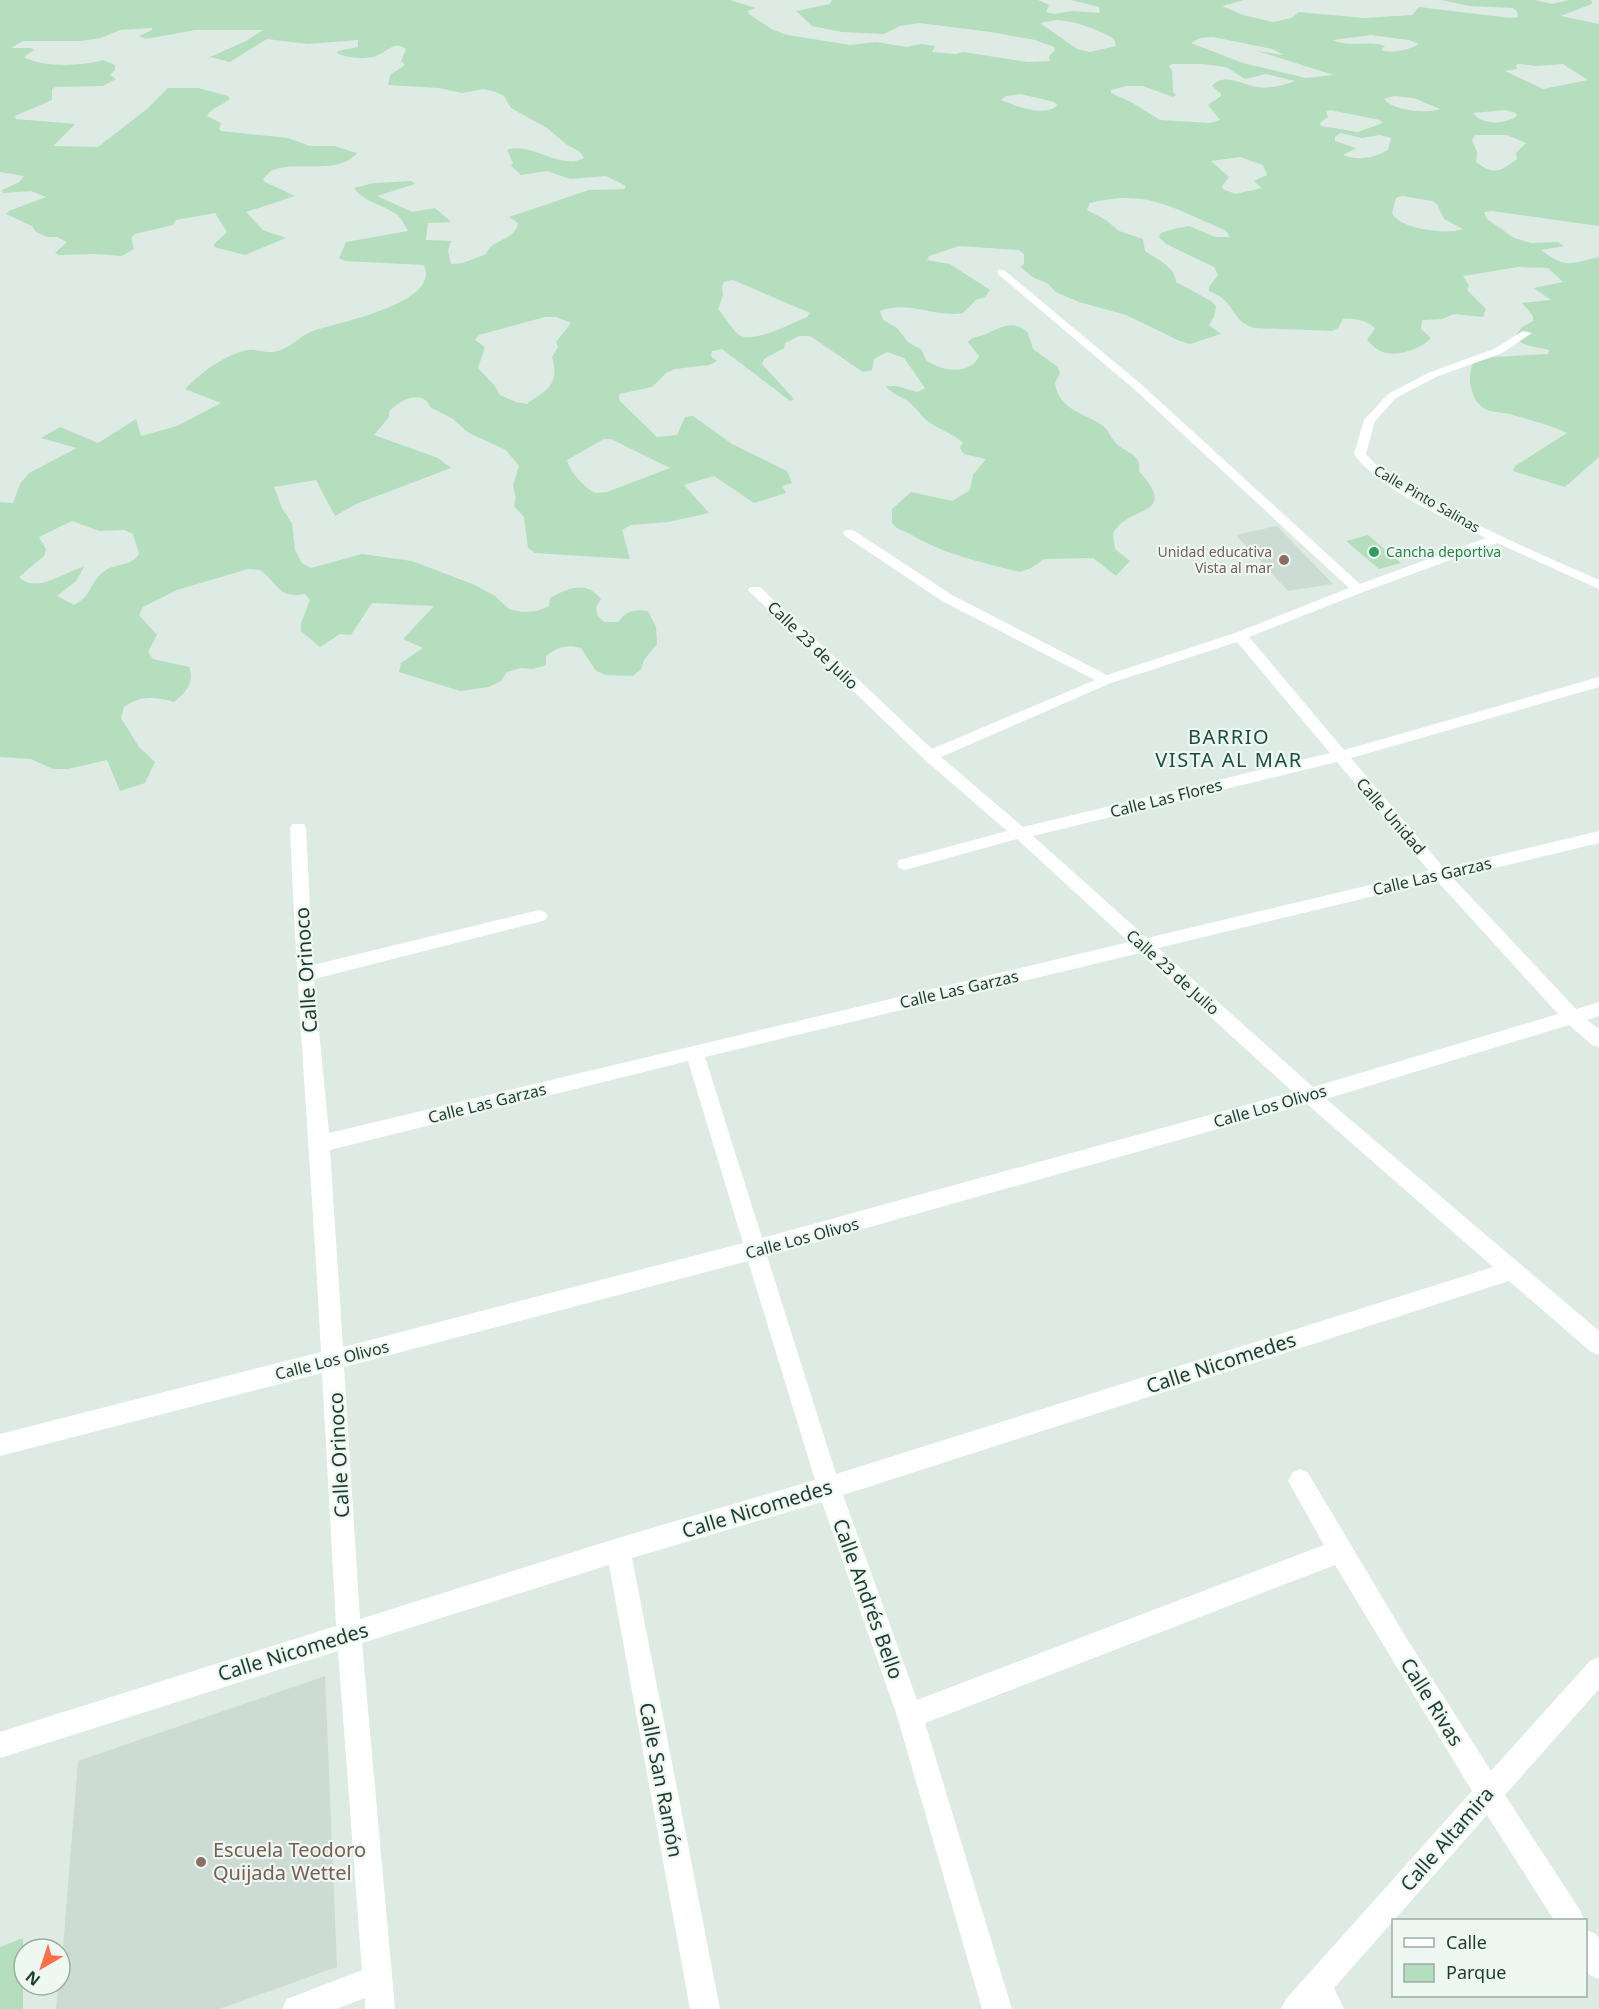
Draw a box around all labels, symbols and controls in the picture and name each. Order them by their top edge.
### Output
street label: Calle Pinto Salinas [1371,461,1484,537]
place label: Unidad educativa Vista al mar [1157,542,1272,577]
place label: Cancha deportiva [1386,542,1501,561]
marker: Cancha deportiva [1367,545,1381,559]
marker: Unidad educativa Vista al mar [1277,553,1291,567]
street label: Calle 23 de Julio [763,596,863,694]
district label: BARRIO VISTA AL MAR [1155,723,1303,773]
street label: Calle Las Flores [1108,773,1224,823]
street label: Calle Unidad [1352,773,1430,859]
street label: Calle Las Garzas [1371,852,1493,900]
street label: Calle Orinoco [288,906,323,1034]
street label: Calle 23 de Julio [1122,924,1224,1020]
street label: Calle Las Garzas [898,965,1020,1013]
street label: Calle Las Garzas [426,1078,548,1128]
street label: Calle Los Olivos [1211,1079,1329,1133]
street label: Calle Los Olivos [743,1212,861,1264]
street label: Calle Nicomedes [1143,1326,1299,1399]
street label: Calle Los Olivos [273,1335,391,1385]
street label: Calle Orinoco [322,1391,355,1519]
street label: Calle Nicomedes [678,1473,835,1544]
street label: Calle Andrés Bello [827,1515,910,1683]
street label: Calle Nicomedes [214,1616,371,1687]
street label: Calle Rivas [1395,1653,1470,1751]
street label: Calle San Ramón [633,1700,690,1860]
street label: Calle Altamira [1394,1781,1499,1897]
place label: Escuela Teodoro Quijada Wettel [213,1836,366,1886]
marker: Escuela Teodoro Quijada Wettel [194,1855,208,1869]
legend [1392,1919,1587,1997]
text: Calle [1446,1930,1487,1954]
north arrow [12,1937,72,1997]
text: Parque [1446,1960,1506,1984]
text: N [21,1966,45,1991]

